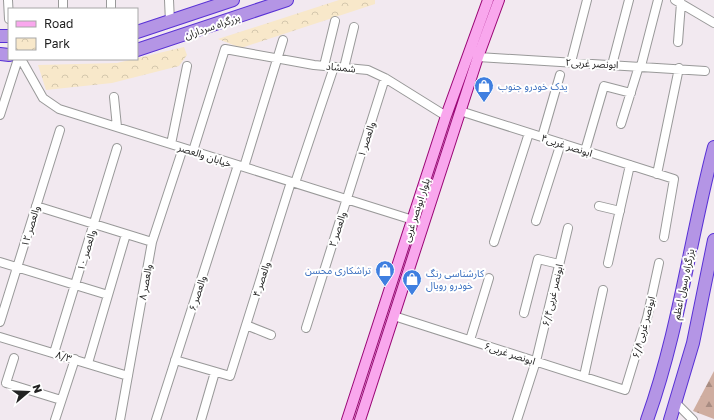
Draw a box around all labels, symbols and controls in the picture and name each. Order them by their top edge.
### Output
legend [8,8,138,60]
street label: بزرگراه سرداران [183,11,242,42]
text: Road [44,16,73,31]
text: Park [44,36,70,51]
street label: ۲ابونصر غربی [565,56,619,71]
street label: شمشاد [326,59,357,75]
shop icon: یدک خودرو جنوب [473,75,495,103]
place label: یدک خودرو جنوب [498,80,568,93]
street label: والعصر ۱ [355,120,378,158]
street label: ۴ابونصر غربی [540,131,594,160]
street label: خیابان والعصر [175,140,233,170]
street label: بلوار ابونصر غربی [400,176,433,244]
street label: والعصر ۱۲ [18,204,43,248]
street label: والعصر ۲ [326,210,349,248]
street label: والعصر ۱۰ [74,228,99,272]
street label: بزرگراه رسول اعظم [670,247,698,321]
shop icon: تراشکاری محسن [374,259,396,287]
street label: والعصر ۴ [250,260,273,298]
street label: والعصر ۸ [136,263,155,301]
street label: ۶/۴ابونصر غربی [539,263,566,327]
place label: تراشکاری محسن [305,264,371,277]
place label: کارشناسی رنگ خودرو رویال [426,267,485,292]
shop icon: کارشناسی رنگ خودرو رویال [401,268,423,296]
street label: والعصر ۶ [186,274,209,312]
street label: ۶/۸ابونصر غربی [629,295,658,359]
street label: ۶ابونصر غربی [483,339,537,368]
street label: ۸/۳ [54,348,74,364]
north arrow [8,372,48,412]
text: N [30,383,45,395]

